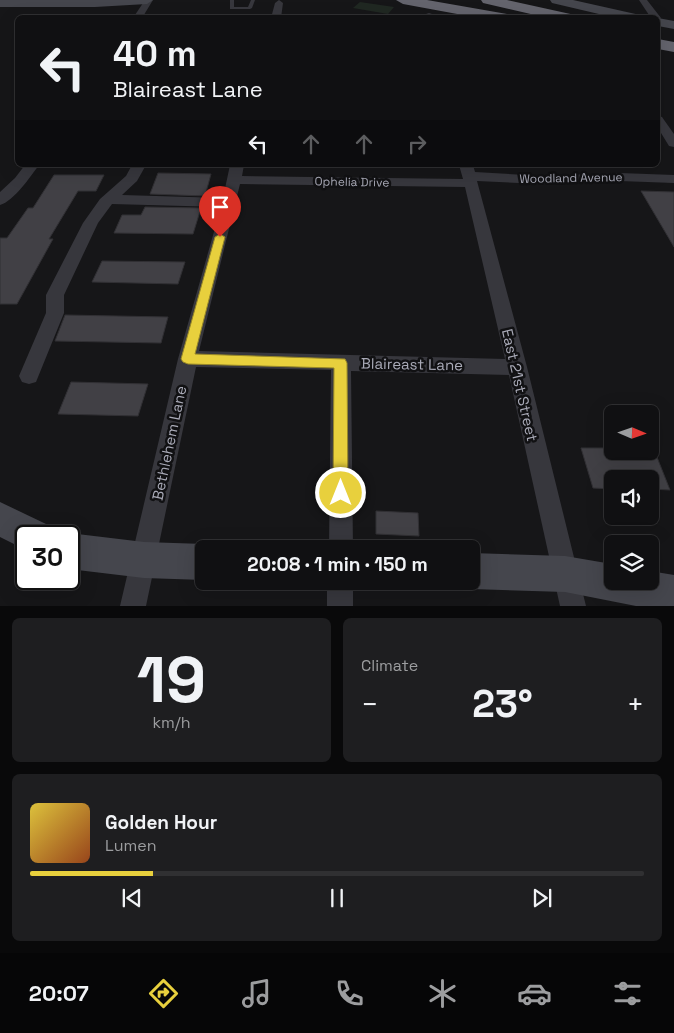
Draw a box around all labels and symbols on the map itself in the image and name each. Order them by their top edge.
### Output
street label: Woodland Avenue [519,169,623,187]
street label: Ophelia Drive [314,173,390,191]
pin [199,186,241,237]
street label: East 21st Street [498,327,542,443]
street label: Blaireast Lane [361,354,463,374]
street label: Bethlehem Lane [148,384,190,502]
north arrow [604,405,659,460]
position arrow [314,466,366,518]
speed limit sign: 30 [15,525,80,590]

